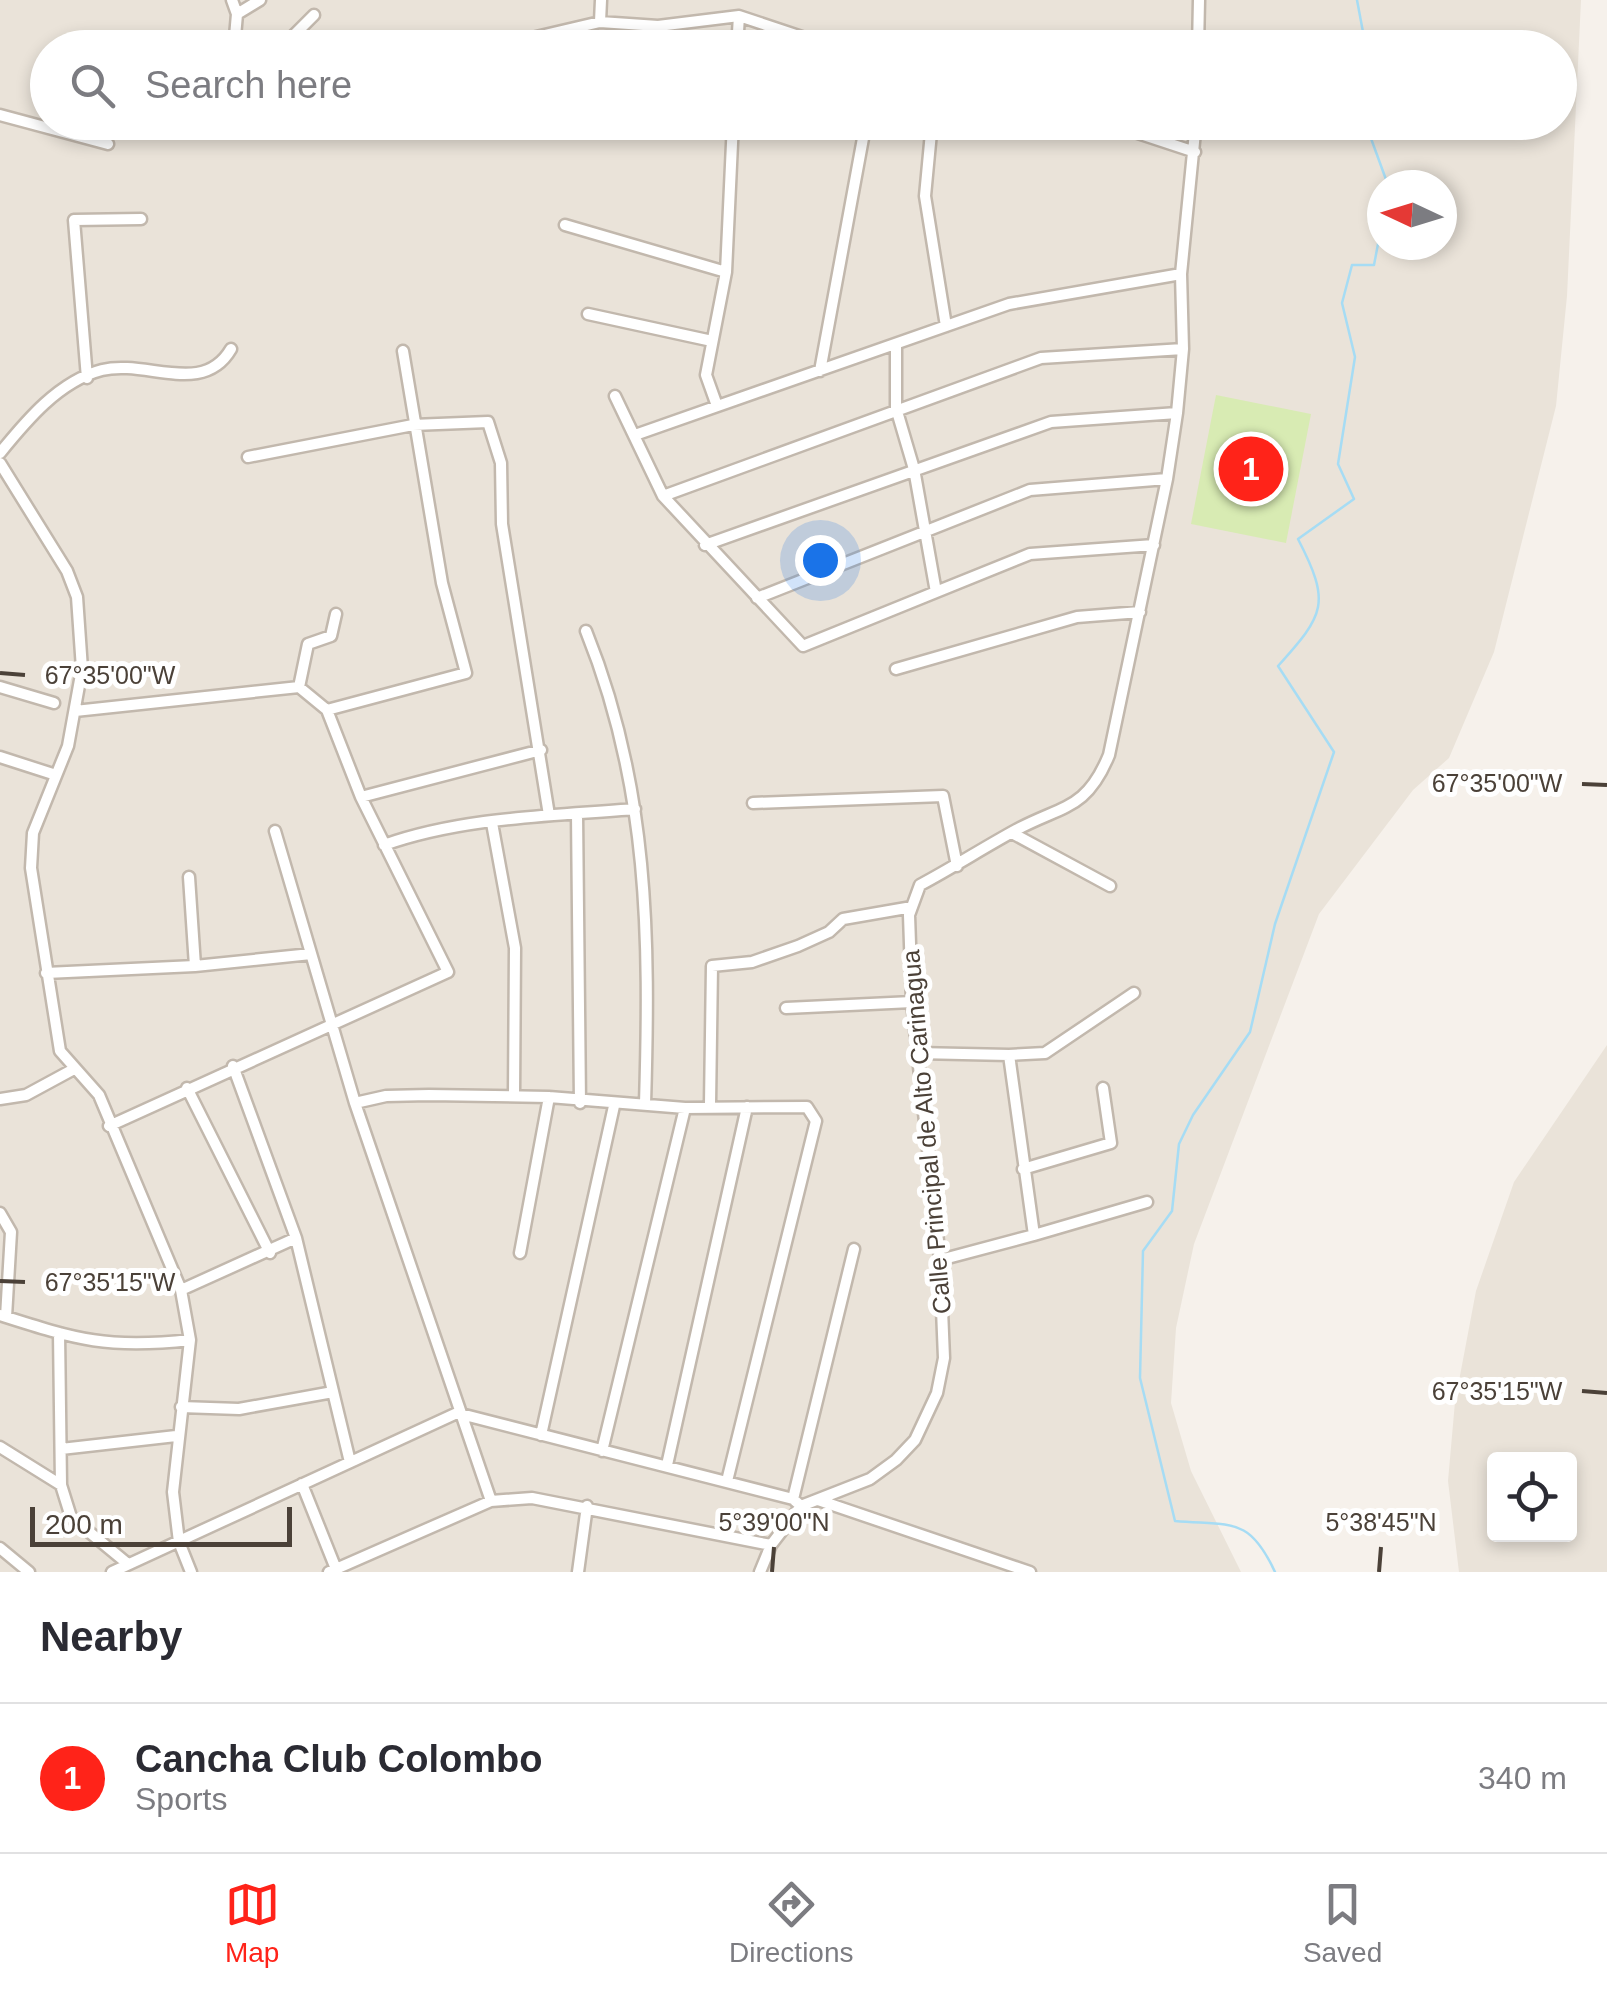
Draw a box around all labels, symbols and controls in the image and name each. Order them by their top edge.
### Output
search box [30,30,1577,140]
icon: search [65,58,120,113]
text: Search here [145,64,352,106]
north arrow [1367,170,1457,260]
pin: 1 [1218,432,1284,506]
your location [795,535,846,586]
text: 67°35'00"W [45,661,176,689]
text: 67°35'00"W [1432,769,1563,797]
street label: Calle Principal de Alto Carinagua [896,949,956,1315]
text: 67°35'15"W [45,1268,176,1296]
text: 67°35'15"W [1432,1377,1563,1405]
map controls [1487,1452,1577,1542]
button: locate [1487,1452,1577,1542]
scale bar [30,1502,292,1546]
text: 5°39'00"N [718,1508,830,1536]
text: 5°38'45"N [1325,1508,1437,1536]
text: 200 m [45,1509,123,1540]
text: Nearby [40,1613,182,1660]
text: Cancha Club Colombo [135,1738,542,1780]
text: 1 [64,1760,81,1796]
text: 340 m [1478,1760,1567,1796]
text: Sports [135,1781,227,1817]
tab: Map [225,1877,280,1969]
tab: Directions [729,1877,854,1969]
tab: Saved [1303,1877,1382,1969]

